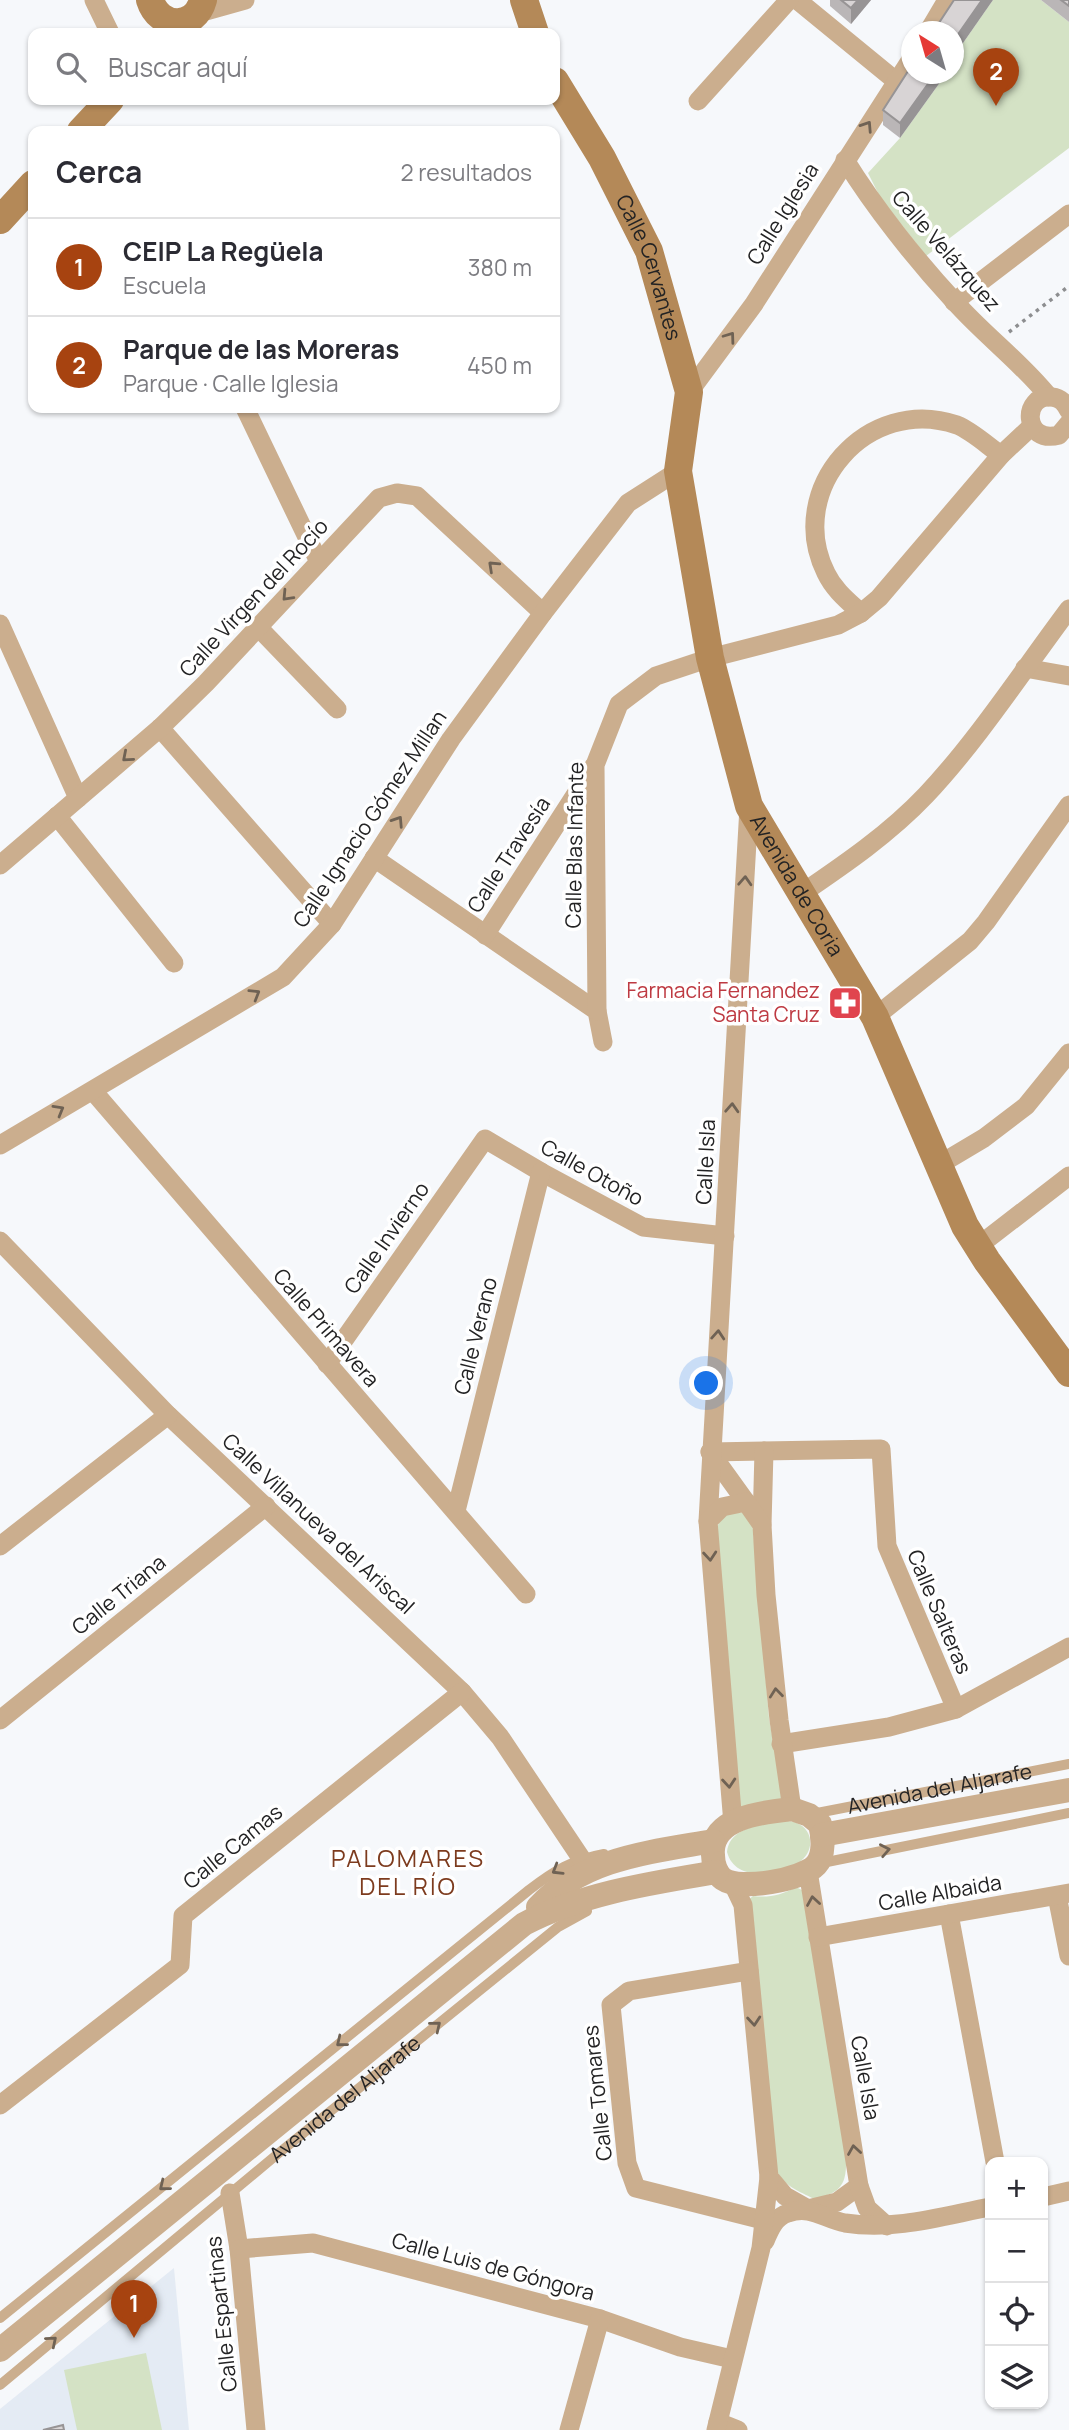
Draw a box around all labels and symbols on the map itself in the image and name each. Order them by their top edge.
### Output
north arrow [901,21,964,84]
pin: 2 [973,48,1019,106]
one-way arrow [859,120,872,133]
street label: Calle Iglesia [740,157,825,270]
street label: Calle Velázquez [886,184,1007,317]
street label: Calle Cervantes [610,190,689,343]
one-way arrow [721,332,734,345]
street label: Calle Virgen del Rocío [173,512,334,682]
one-way arrow [488,562,501,575]
one-way arrow [283,588,296,601]
street label: Calle Ignacio Gómez Millan [286,704,452,933]
one-way arrow [122,749,135,761]
street label: Calle Blas Infante [559,761,589,928]
street label: Calle Travesía [460,791,556,918]
street label: Avenida de Coria [744,809,851,961]
one-way arrow [389,816,402,829]
one-way arrow [737,875,752,886]
place label: Farmacia Fernandez Santa Cruz [627,976,820,1028]
pharmacy icon: Farmacia Fernandez Santa Cruz [826,984,864,1022]
one-way arrow [247,989,260,1002]
one-way arrow [724,1102,739,1113]
one-way arrow [52,1105,64,1118]
street label: Calle Isla [689,1119,721,1205]
street label: Calle Otoño [536,1132,649,1212]
street label: Calle Invierno [337,1176,435,1299]
street label: Calle Primavera [267,1262,386,1393]
street label: Calle Verano [447,1274,503,1398]
one-way arrow [710,1329,725,1340]
your location [689,1366,723,1400]
street label: Calle Villanueva del Ariscal [217,1427,421,1620]
street label: Calle Salteras [901,1545,979,1678]
street label: Calle Triana [66,1548,171,1641]
one-way arrow [702,1551,717,1562]
one-way arrow [769,1687,784,1698]
street label: Avenida del Aljarafe [845,1757,1034,1820]
one-way arrow [721,1778,736,1789]
street label: Calle Camas [177,1798,288,1895]
district label: PALOMARES DEL RÍO [331,1841,485,1902]
one-way arrow [879,1843,891,1858]
one-way arrow [552,1862,565,1875]
street label: Calle Albaida [876,1867,1003,1917]
one-way arrow [806,1895,821,1907]
one-way arrow [746,2016,761,2027]
one-way arrow [429,2021,441,2034]
street label: Calle Tomares [576,2024,618,2162]
street label: Avenida del Aljarafe [263,2029,426,2168]
street label: Calle Isla [845,2033,887,2122]
one-way arrow [337,2034,349,2047]
one-way arrow [847,2144,862,2156]
one-way arrow [160,2177,172,2190]
street label: Calle Luis de Góngora [389,2226,598,2307]
street label: Calle Espartinas [199,2235,243,2393]
pin: 1 [111,2280,157,2338]
one-way arrow [45,2337,57,2350]

